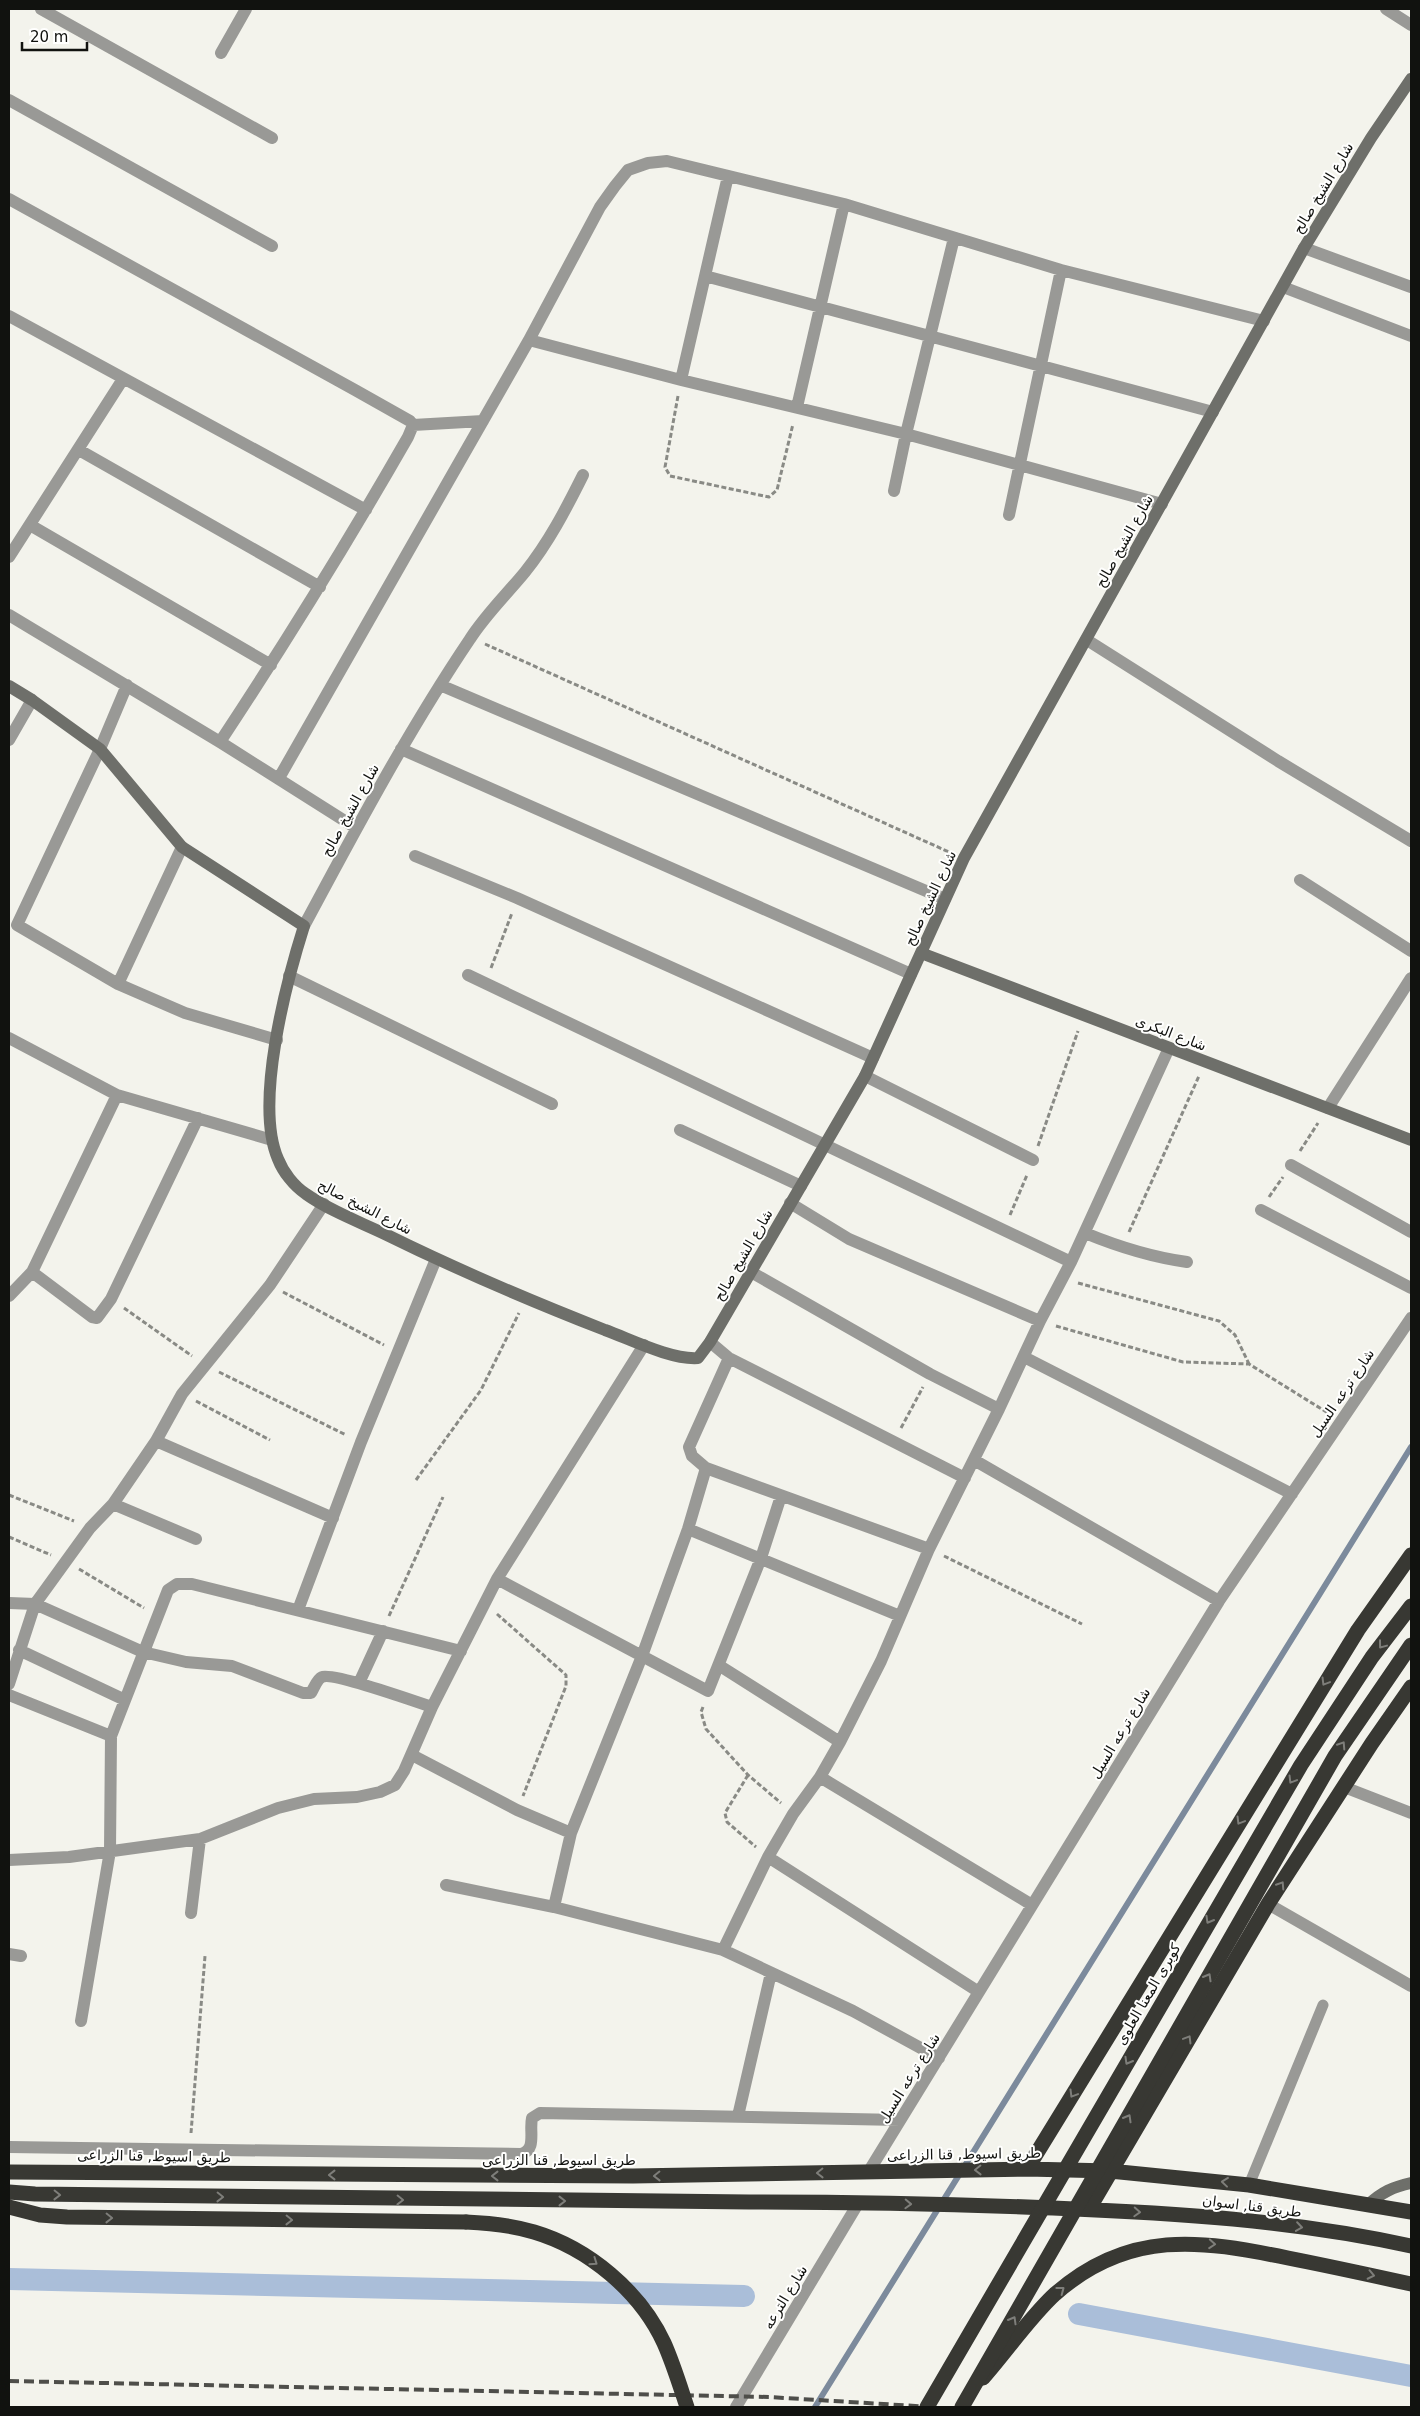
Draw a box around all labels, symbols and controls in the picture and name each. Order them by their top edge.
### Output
scale bar [22,20,88,52]
text: 20 m [30,28,68,46]
street label: شارع الشيخ صالح [1290,140,1357,237]
street label: شارع الشيخ صالح [1092,492,1157,591]
street label: شارع الشيخ صالح [318,761,383,860]
street label: شارع الشيخ صالح [901,848,960,949]
street label: شارع البكرى [1133,1012,1209,1055]
street label: شارع الشيخ صالح [315,1176,415,1238]
street label: شارع الشيخ صالح [710,1206,777,1304]
street label: شارع ترعه السيل [1307,1346,1378,1441]
one-way arrow [1379,1639,1388,1649]
one-way arrow [1322,1677,1332,1686]
street label: شارع ترعه السيل [1087,1685,1154,1782]
one-way arrow [1335,1741,1345,1750]
one-way arrow [1288,1774,1298,1783]
one-way arrow [1237,1816,1247,1825]
one-way arrow [1275,1881,1284,1890]
one-way arrow [1206,1915,1216,1924]
street label: كوبرى المعنا العلوى [1112,1940,1185,2048]
one-way arrow [1202,1973,1212,1982]
street label: شارع ترعه السيل [875,2030,944,2126]
one-way arrow [1182,2035,1192,2044]
one-way arrow [1124,2055,1134,2064]
one-way arrow [1070,2088,1080,2097]
one-way arrow [1122,2114,1132,2123]
street label: طريق اسيوط, قنا الزراعى [887,2145,1041,2164]
street label: طريق اسيوط, قنا الزراعى [77,2147,231,2166]
street label: طريق اسيوط, قنا الزراعى [482,2152,636,2169]
one-way arrow [974,2165,982,2175]
one-way arrow [816,2167,824,2178]
one-way arrow [328,2170,336,2180]
one-way arrow [491,2171,498,2181]
one-way arrow [653,2171,661,2181]
one-way arrow [1221,2177,1229,2188]
one-way arrow [54,2190,62,2200]
one-way arrow [216,2192,224,2202]
street label: طريق قنا, اسوان [1201,2192,1303,2221]
one-way arrow [396,2195,404,2205]
one-way arrow [559,2196,567,2206]
one-way arrow [904,2198,912,2209]
one-way arrow [1134,2207,1142,2218]
one-way arrow [105,2213,113,2223]
one-way arrow [285,2215,293,2225]
one-way arrow [1295,2221,1303,2232]
one-way arrow [1208,2239,1216,2250]
one-way arrow [588,2256,597,2265]
street label: شارع الترعه [760,2262,811,2332]
one-way arrow [1367,2269,1376,2280]
one-way arrow [1055,2288,1064,2296]
one-way arrow [1006,2316,1016,2325]

